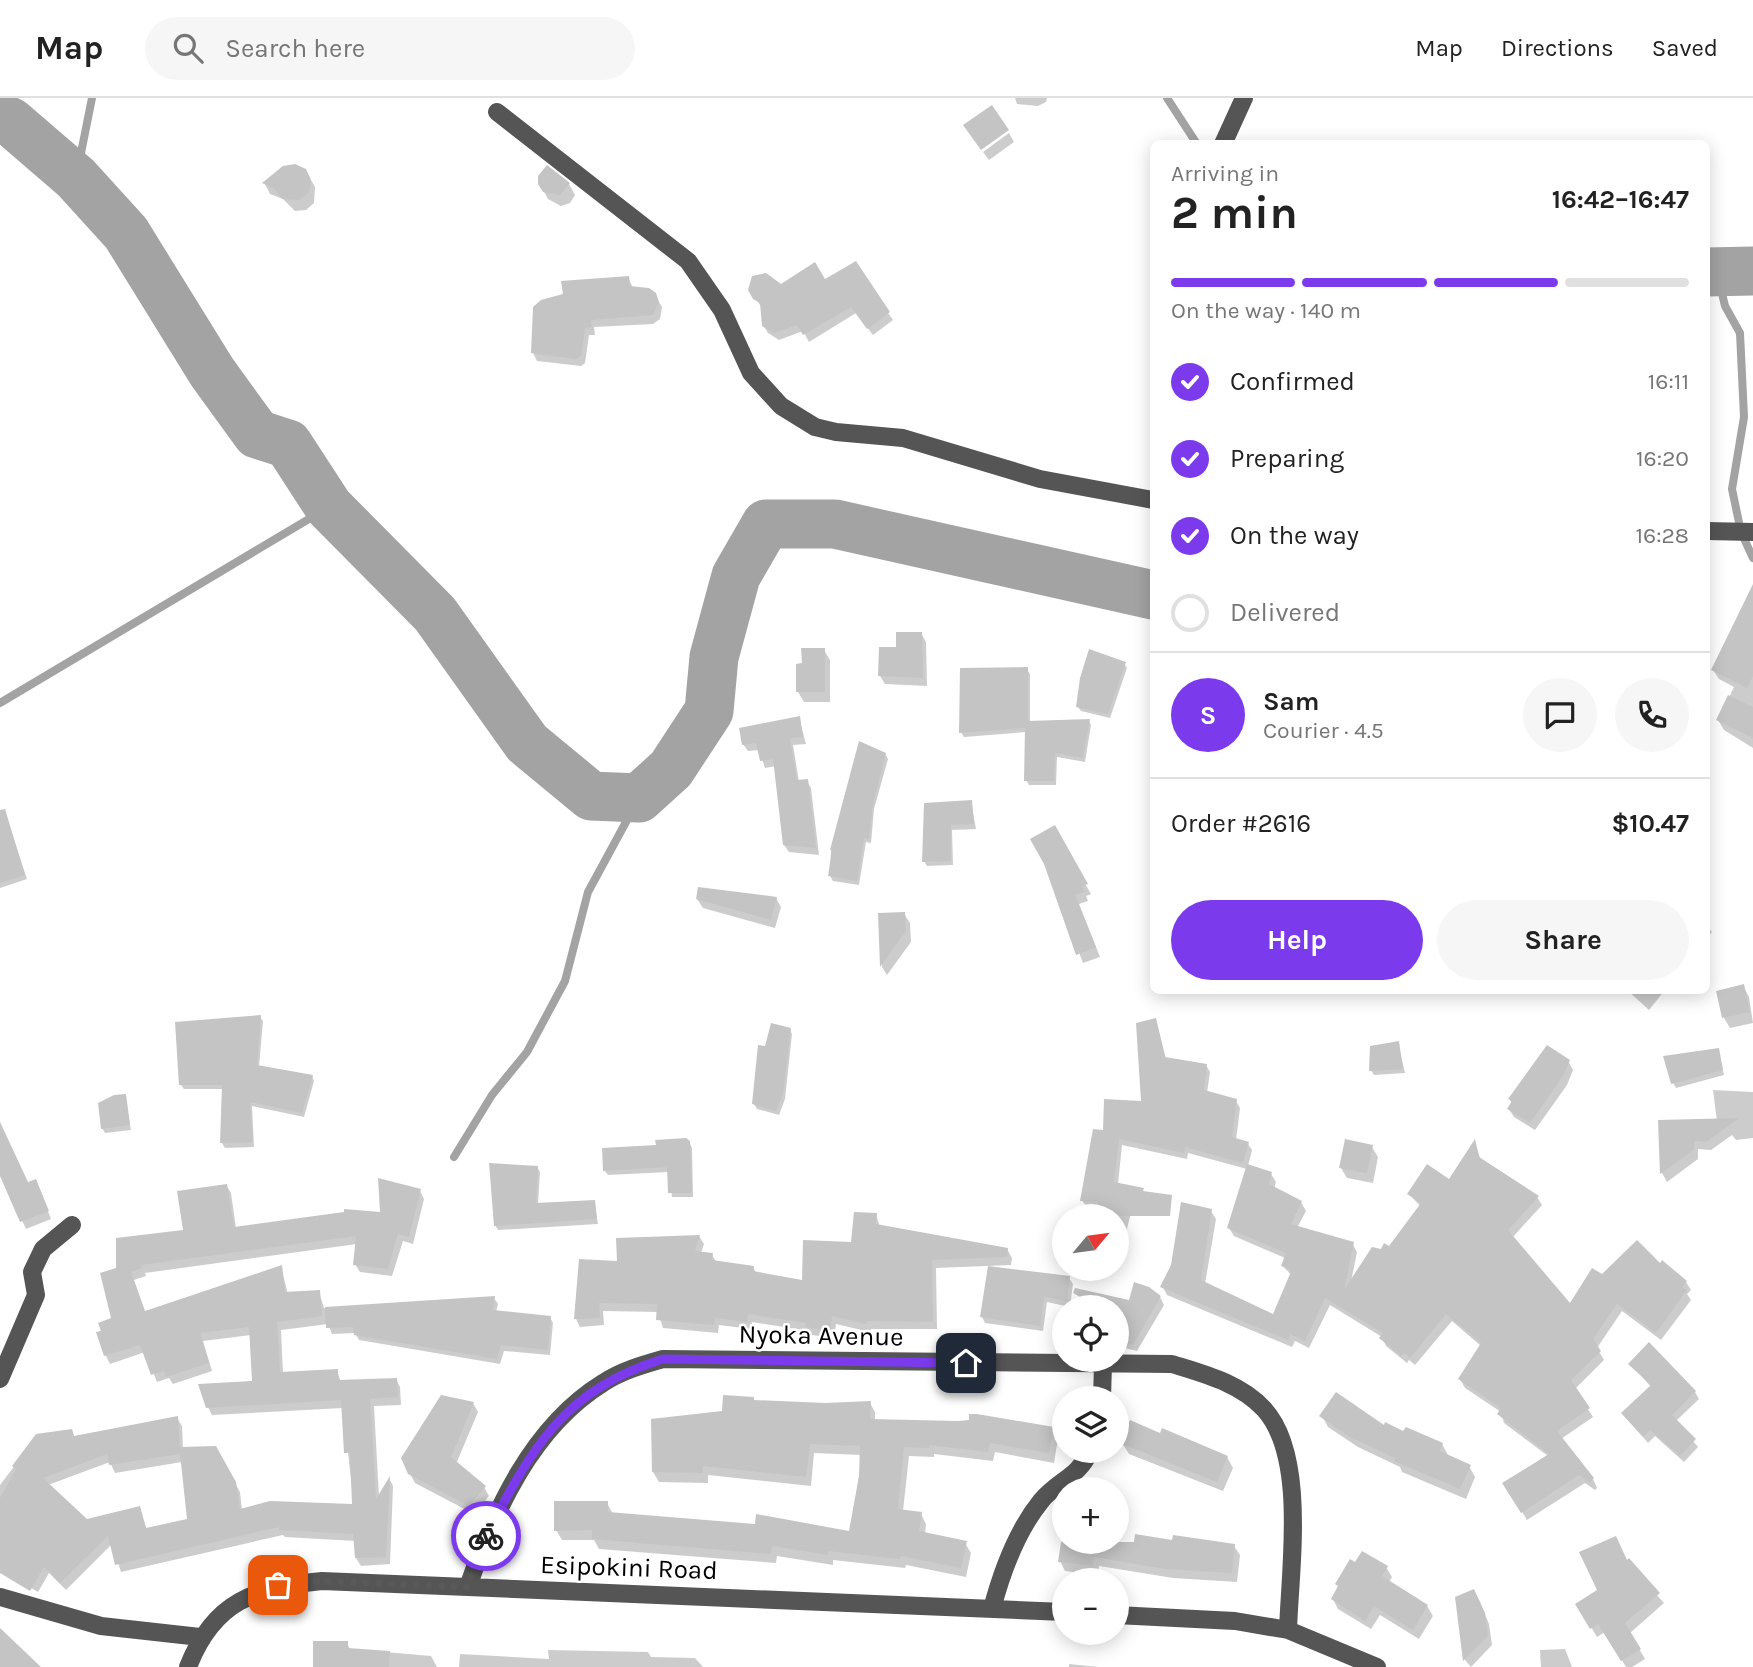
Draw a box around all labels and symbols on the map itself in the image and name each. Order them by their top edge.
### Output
north arrow [1052,1204,1129,1281]
street label: Nyoka Avenue [738,1319,904,1352]
pin [936,1333,996,1393]
courier [451,1501,521,1571]
street label: Esipokini Road [540,1549,718,1586]
pin [248,1555,308,1615]

